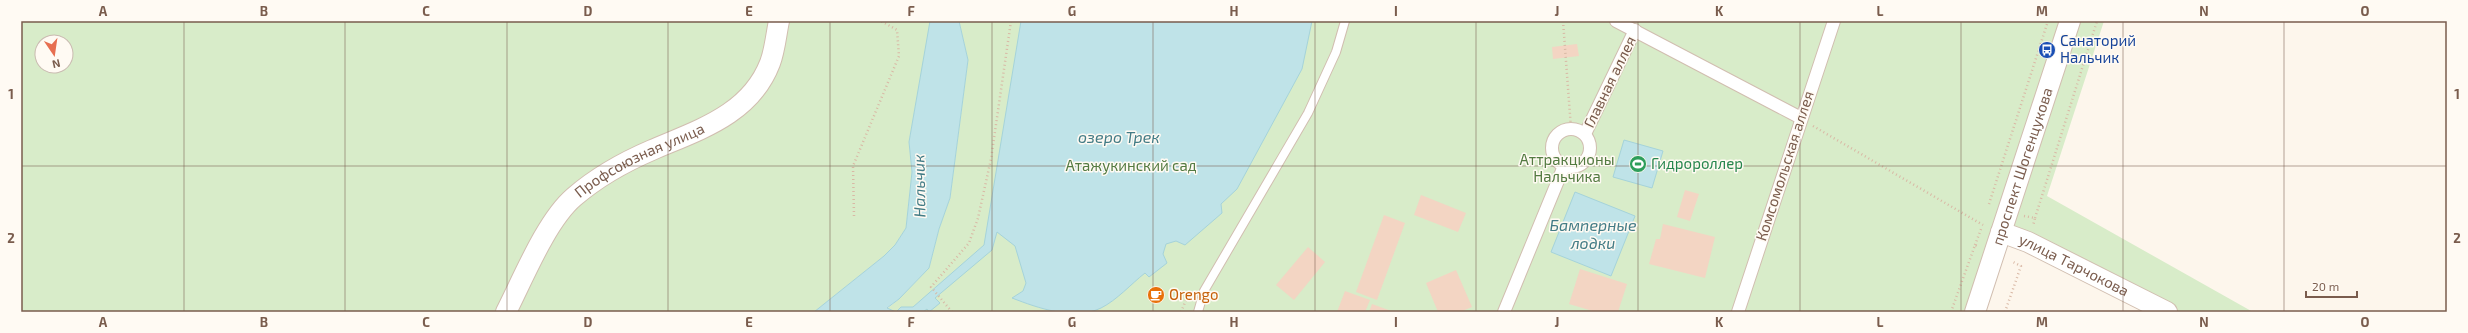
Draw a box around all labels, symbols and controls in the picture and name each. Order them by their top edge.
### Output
text: A [99,3,108,19]
text: B [260,3,268,19]
text: C [422,3,430,19]
text: D [584,3,593,19]
text: E [745,3,753,19]
text: F [907,3,915,19]
text: G [1068,3,1076,19]
text: H [1230,3,1239,19]
text: I [1394,3,1398,19]
text: J [1555,3,1559,19]
text: K [1715,3,1724,19]
text: L [1877,3,1884,19]
text: M [2036,3,2048,19]
text: N [2199,3,2209,19]
text: O [2361,3,2370,19]
place label: Санаторий Нальчик [2060,31,2136,66]
street label: Главная аллея [1579,33,1639,130]
north arrow [34,34,74,74]
bus stop icon: Санаторий Нальчик [2037,40,2057,60]
text: N [51,57,62,71]
street label: проспект Шогенцукова [1987,85,2056,247]
text: 1 [8,86,14,102]
text: 1 [2454,86,2460,102]
street label: Комсомольская аллея [1751,88,1817,243]
street label: Профсоюзная улица [570,119,707,201]
water label: озеро Трек [1078,127,1160,146]
park label: Аттракционы Нальчика [1520,150,1614,185]
water label: Нальчик [908,154,929,218]
sports icon: Гидророллер [1628,154,1648,174]
place label: Гидророллер [1651,154,1743,172]
park label: Атажукинский сад [1065,156,1197,175]
water label: Бамперные лодки [1549,215,1637,252]
street label: улица Тарчокова [2016,229,2132,299]
text: 2 [7,230,15,246]
text: 2 [2453,230,2461,246]
scale bar [2306,273,2357,299]
text: 20 m [2312,279,2339,293]
cafe icon: Orengo [1146,285,1166,305]
place label: Orengo [1169,285,1218,303]
text: A [99,314,108,330]
text: B [260,314,268,330]
text: C [422,314,430,330]
text: D [584,314,593,330]
text: E [745,314,753,330]
text: F [907,314,915,330]
text: G [1068,314,1076,330]
text: H [1230,314,1239,330]
text: I [1394,314,1398,330]
text: J [1555,314,1559,330]
text: K [1715,314,1724,330]
text: L [1877,314,1884,330]
text: M [2036,314,2048,330]
text: N [2199,314,2209,330]
text: O [2361,314,2370,330]

